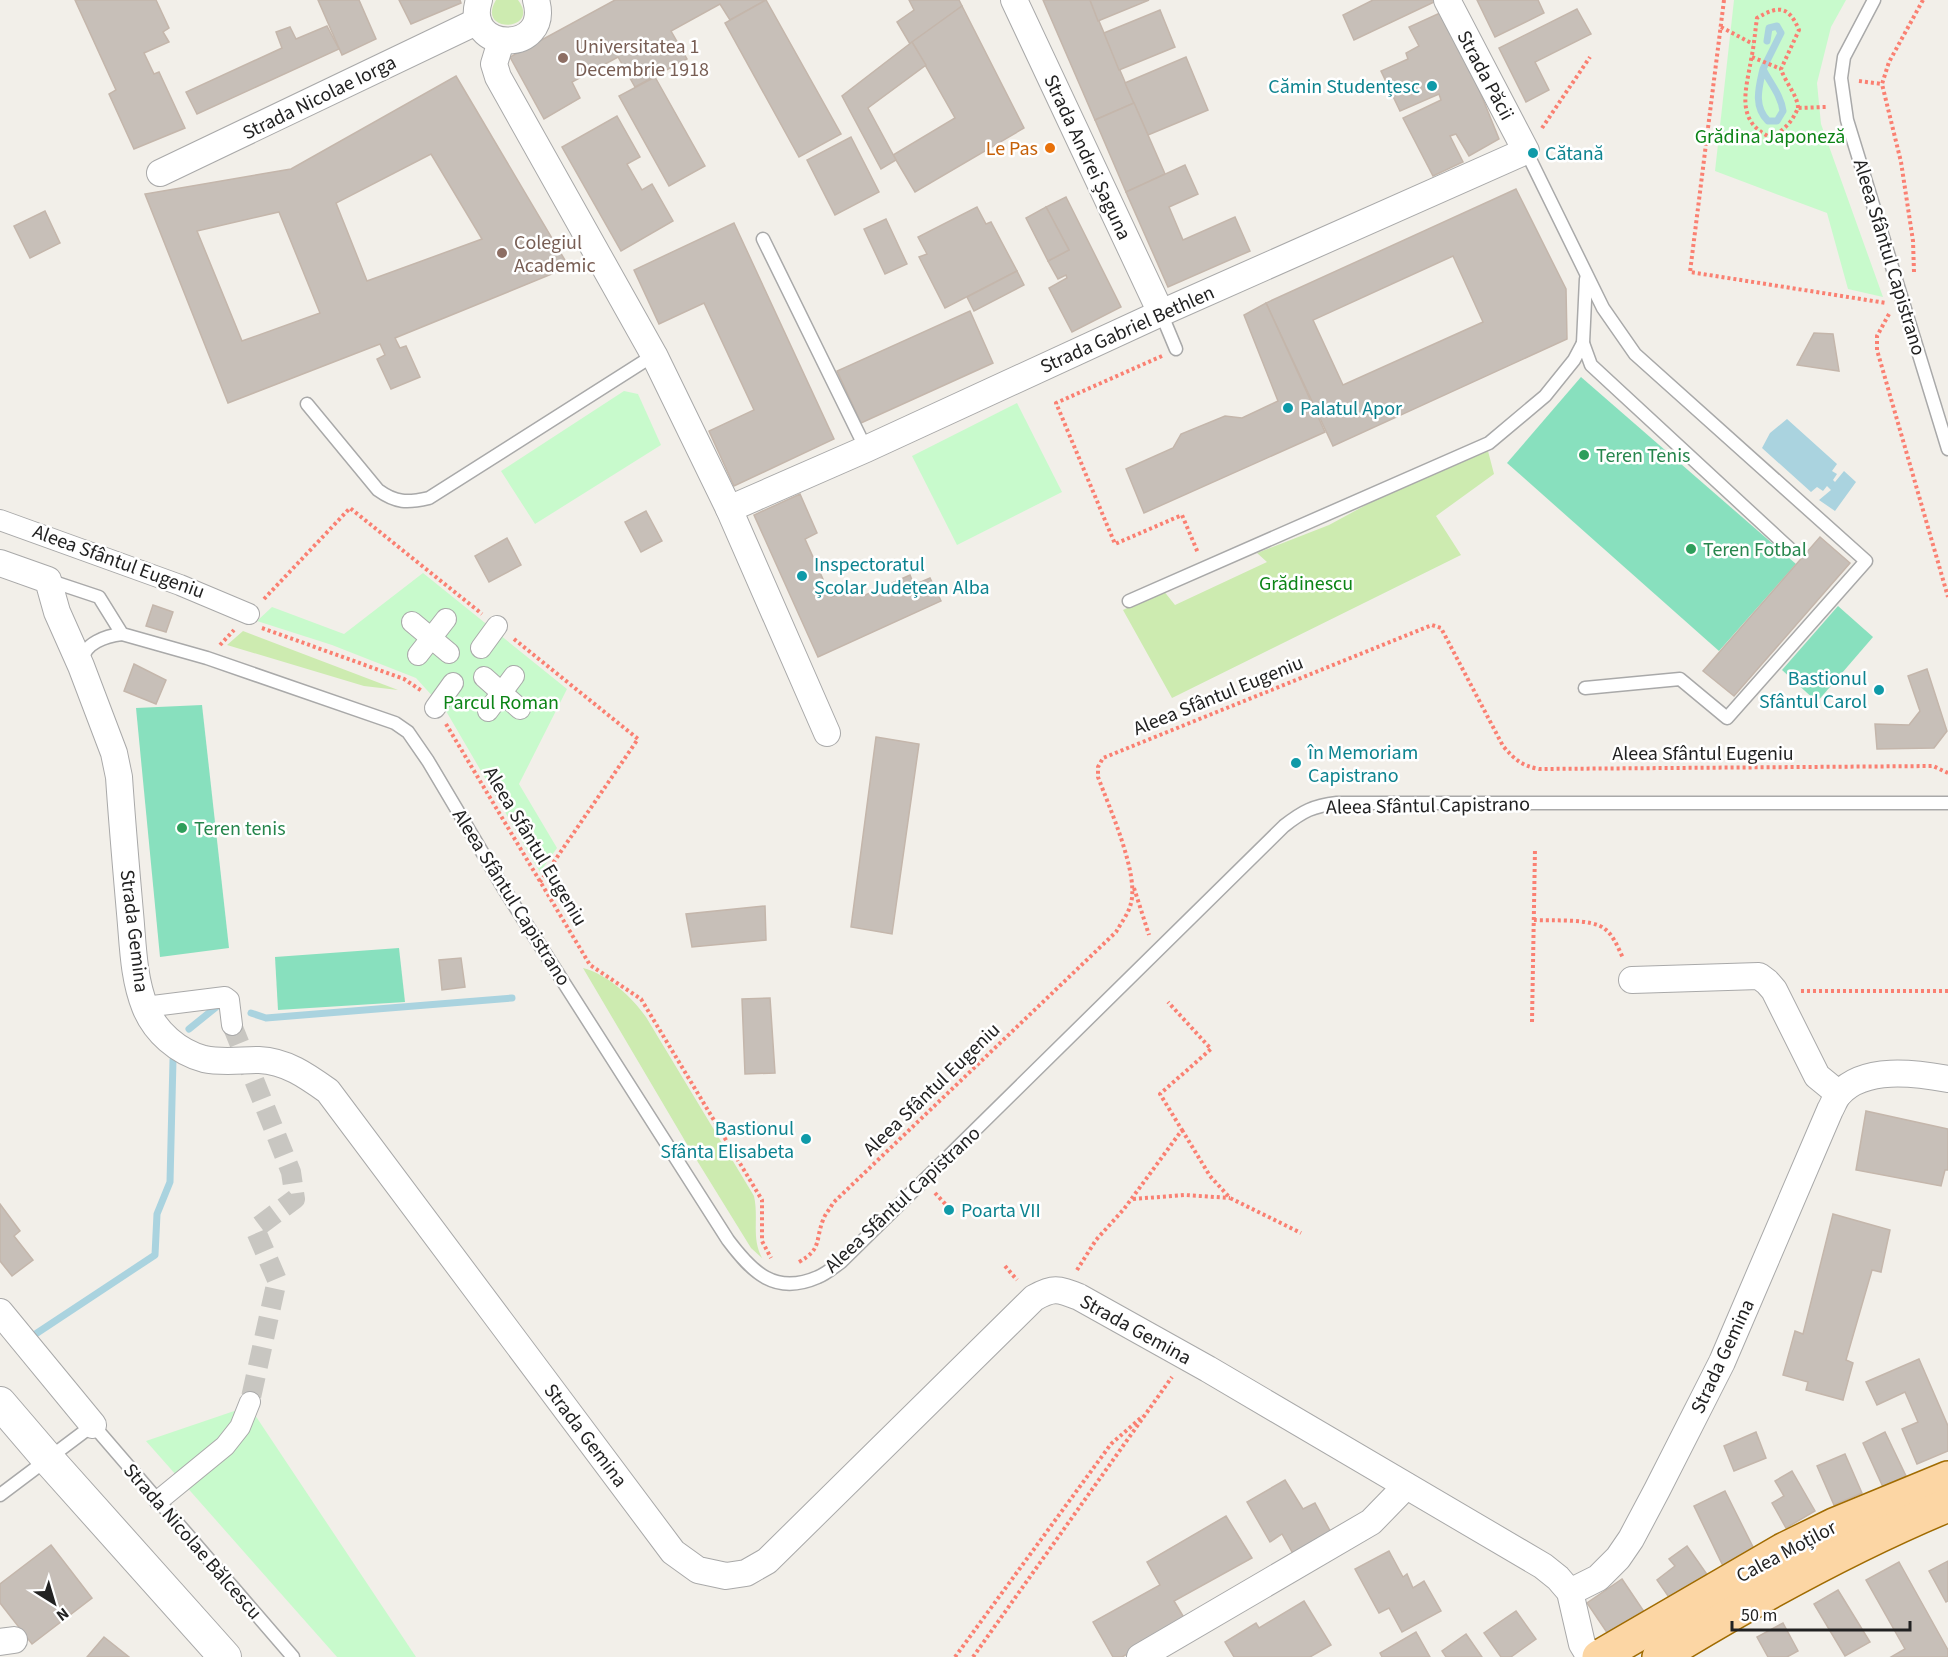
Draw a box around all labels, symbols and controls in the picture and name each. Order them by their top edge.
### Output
street label: Strada Păcii [1450,26,1521,125]
place label: Universitatea 1 Decembrie 1918 [575,33,709,84]
street label: Strada Nicolae Iorga [238,49,401,147]
marker: Universitatea 1 Decembrie 1918 [556,51,570,65]
street label: Strada Andrei Șaguna [1036,70,1138,245]
place label: Cămin Studențesc [1268,73,1420,101]
marker: Cămin Studențesc [1425,79,1439,93]
park label: Grădina Japoneză [1695,123,1845,151]
place label: Le Pas [986,135,1038,163]
place label: Cătană [1545,140,1604,168]
marker: Le Pas [1043,141,1057,155]
marker: Cătană [1526,146,1540,160]
street label: Aleea Sfântul Capistrano [1846,156,1932,359]
place label: Colegiul Academic [514,229,596,280]
marker: Colegiul Academic [495,246,509,260]
street label: Strada Gabriel Bethlen [1036,279,1219,381]
place label: Palatul Apor [1300,395,1402,423]
marker: Palatul Apor [1281,401,1295,415]
place label: Teren Tenis [1596,442,1690,470]
marker: Teren Tenis [1577,448,1591,462]
street label: Aleea Sfântul Eugeniu [29,518,209,606]
place label: Teren Fotbal [1703,536,1807,564]
marker: Teren Fotbal [1684,542,1698,556]
place label: Inspectoratul Școlar Județean Alba [814,551,990,602]
marker: Inspectoratul Școlar Județean Alba [795,569,809,583]
park label: Grădinescu [1259,570,1353,598]
street label: Aleea Sfântul Eugeniu [1129,649,1308,743]
place label: Bastionul Sfântul Carol [1759,665,1867,716]
marker: Bastionul Sfântul Carol [1872,683,1886,697]
park label: Parcul Roman [443,689,559,717]
place label: în Memoriam Capistrano [1307,739,1418,790]
street label: Aleea Sfântul Eugeniu [1612,740,1794,768]
marker: în Memoriam Capistrano [1289,756,1303,770]
street label: Aleea Sfântul Eugeniu [476,762,594,931]
street label: Aleea Sfântul Capistrano [1326,790,1530,822]
street label: Aleea Sfântul Capistrano [445,804,577,991]
place label: Teren tenis [194,815,286,843]
marker: Teren tenis [175,821,189,835]
street label: Strada Gemina [113,868,155,994]
street label: Aleea Sfântul Eugeniu [857,1017,1007,1163]
place label: Bastionul Sfânta Elisabeta [660,1115,794,1166]
street label: Aleea Sfântul Capistrano [819,1120,987,1280]
marker: Bastionul Sfânta Elisabeta [799,1132,813,1146]
place label: Poarta VII [961,1197,1041,1225]
marker: Poarta VII [942,1203,956,1217]
street label: Strada Gemina [1075,1288,1196,1372]
street label: Strada Gemina [1684,1295,1762,1418]
street label: Strada Gemina [537,1378,634,1493]
street label: Strada Nicolae Bălcescu [116,1457,268,1626]
street label: Calea Moților [1731,1514,1842,1590]
north arrow [24,1573,84,1633]
scale bar [1732,1594,1910,1632]
text: N [52,1602,73,1626]
text: 50 m [1741,1603,1777,1628]

